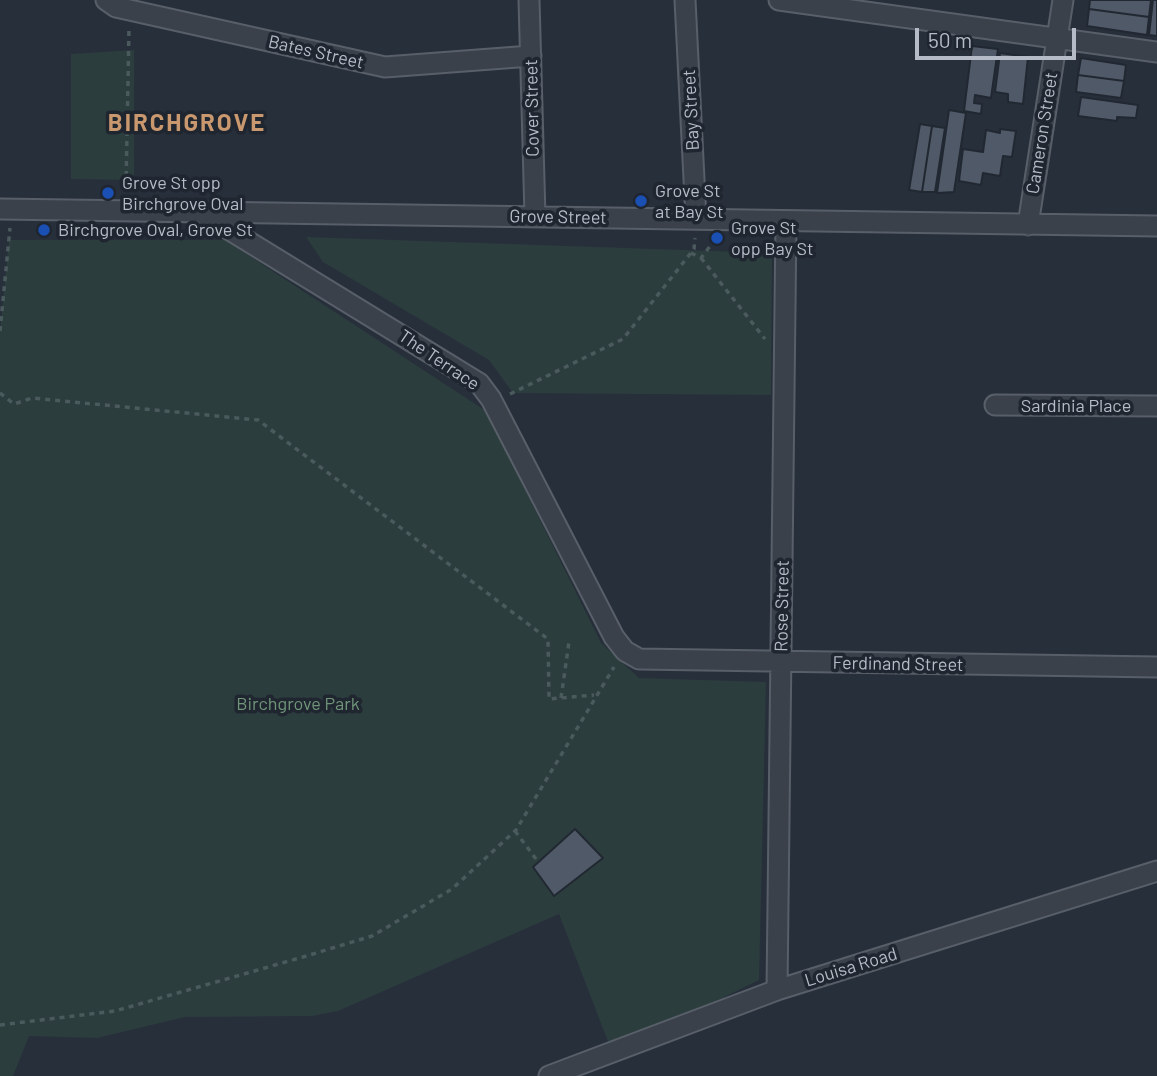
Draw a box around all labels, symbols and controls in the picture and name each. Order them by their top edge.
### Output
scale bar [919,14,1080,58]
text: 50 m [928,27,972,52]
street label: Bates Street [266,31,366,73]
street label: Cover Street [520,59,544,157]
street label: Bay Street [678,69,704,151]
street label: Cameron Street [1022,71,1062,195]
district label: BIRCHGROVE [109,109,265,137]
place label: Grove St opp Birchgrove Oval [122,172,243,214]
place label: Grove St at Bay St [655,180,724,222]
marker: Grove St opp Birchgrove Oval [100,185,116,201]
marker: Grove St at Bay St [633,193,649,209]
street label: Grove Street [509,205,607,229]
place label: Grove St opp Bay St [731,217,814,260]
place label: Birchgrove Oval, Grove St [58,219,253,241]
marker: Birchgrove Oval, Grove St [36,222,52,238]
marker: Grove St opp Bay St [709,230,725,246]
street label: The Terrace [395,325,483,395]
street label: Sardinia Place [1021,395,1131,417]
street label: Rose Street [770,560,794,652]
street label: Ferdinand Street [832,652,964,676]
park label: Birchgrove Park [236,693,360,715]
street label: Louisa Road [802,943,900,991]

